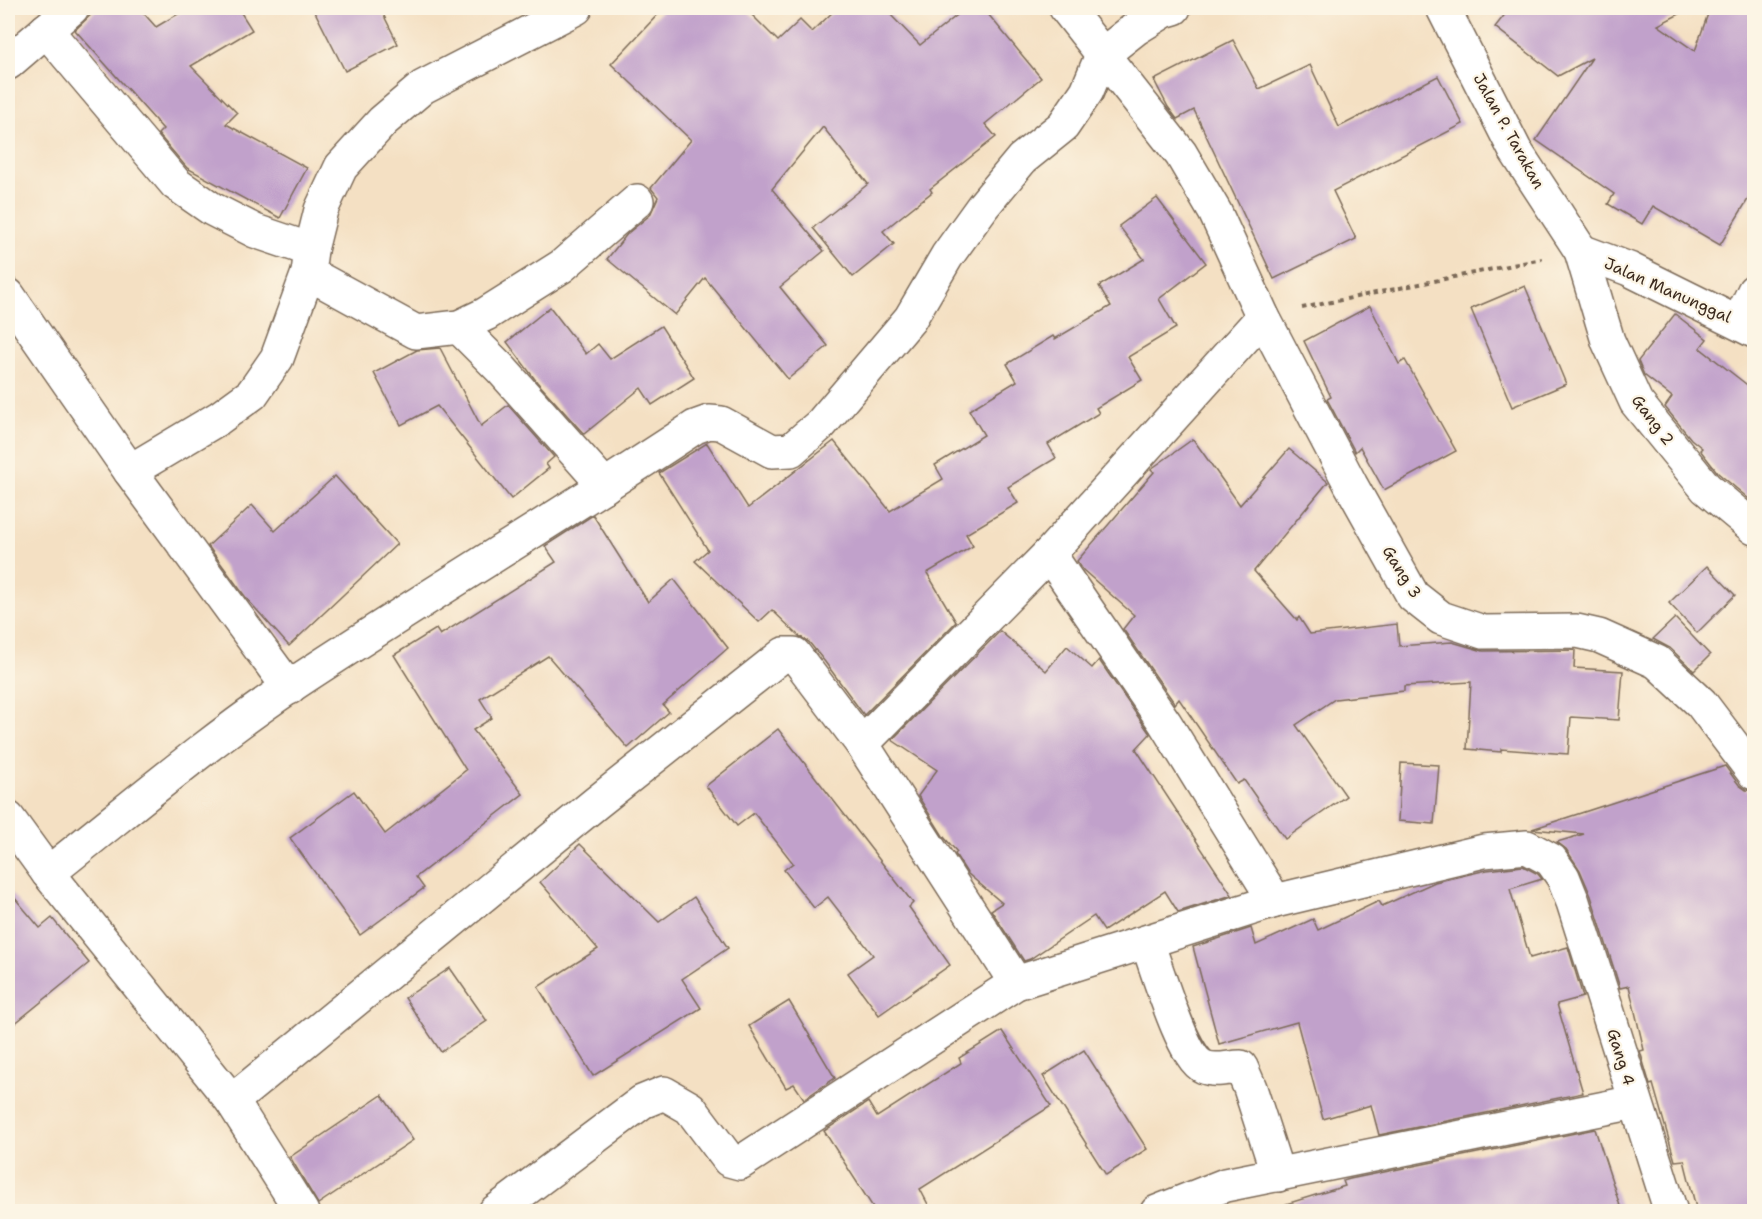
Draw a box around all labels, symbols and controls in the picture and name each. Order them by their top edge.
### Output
street label: Jalan P. Tarakan [1469,70,1549,193]
street label: Jalan Manunggal [1601,252,1735,328]
street label: Gang 2 [1627,390,1679,450]
street label: Gang 3 [1378,542,1426,602]
street label: Gang 4 [1602,1026,1640,1088]

